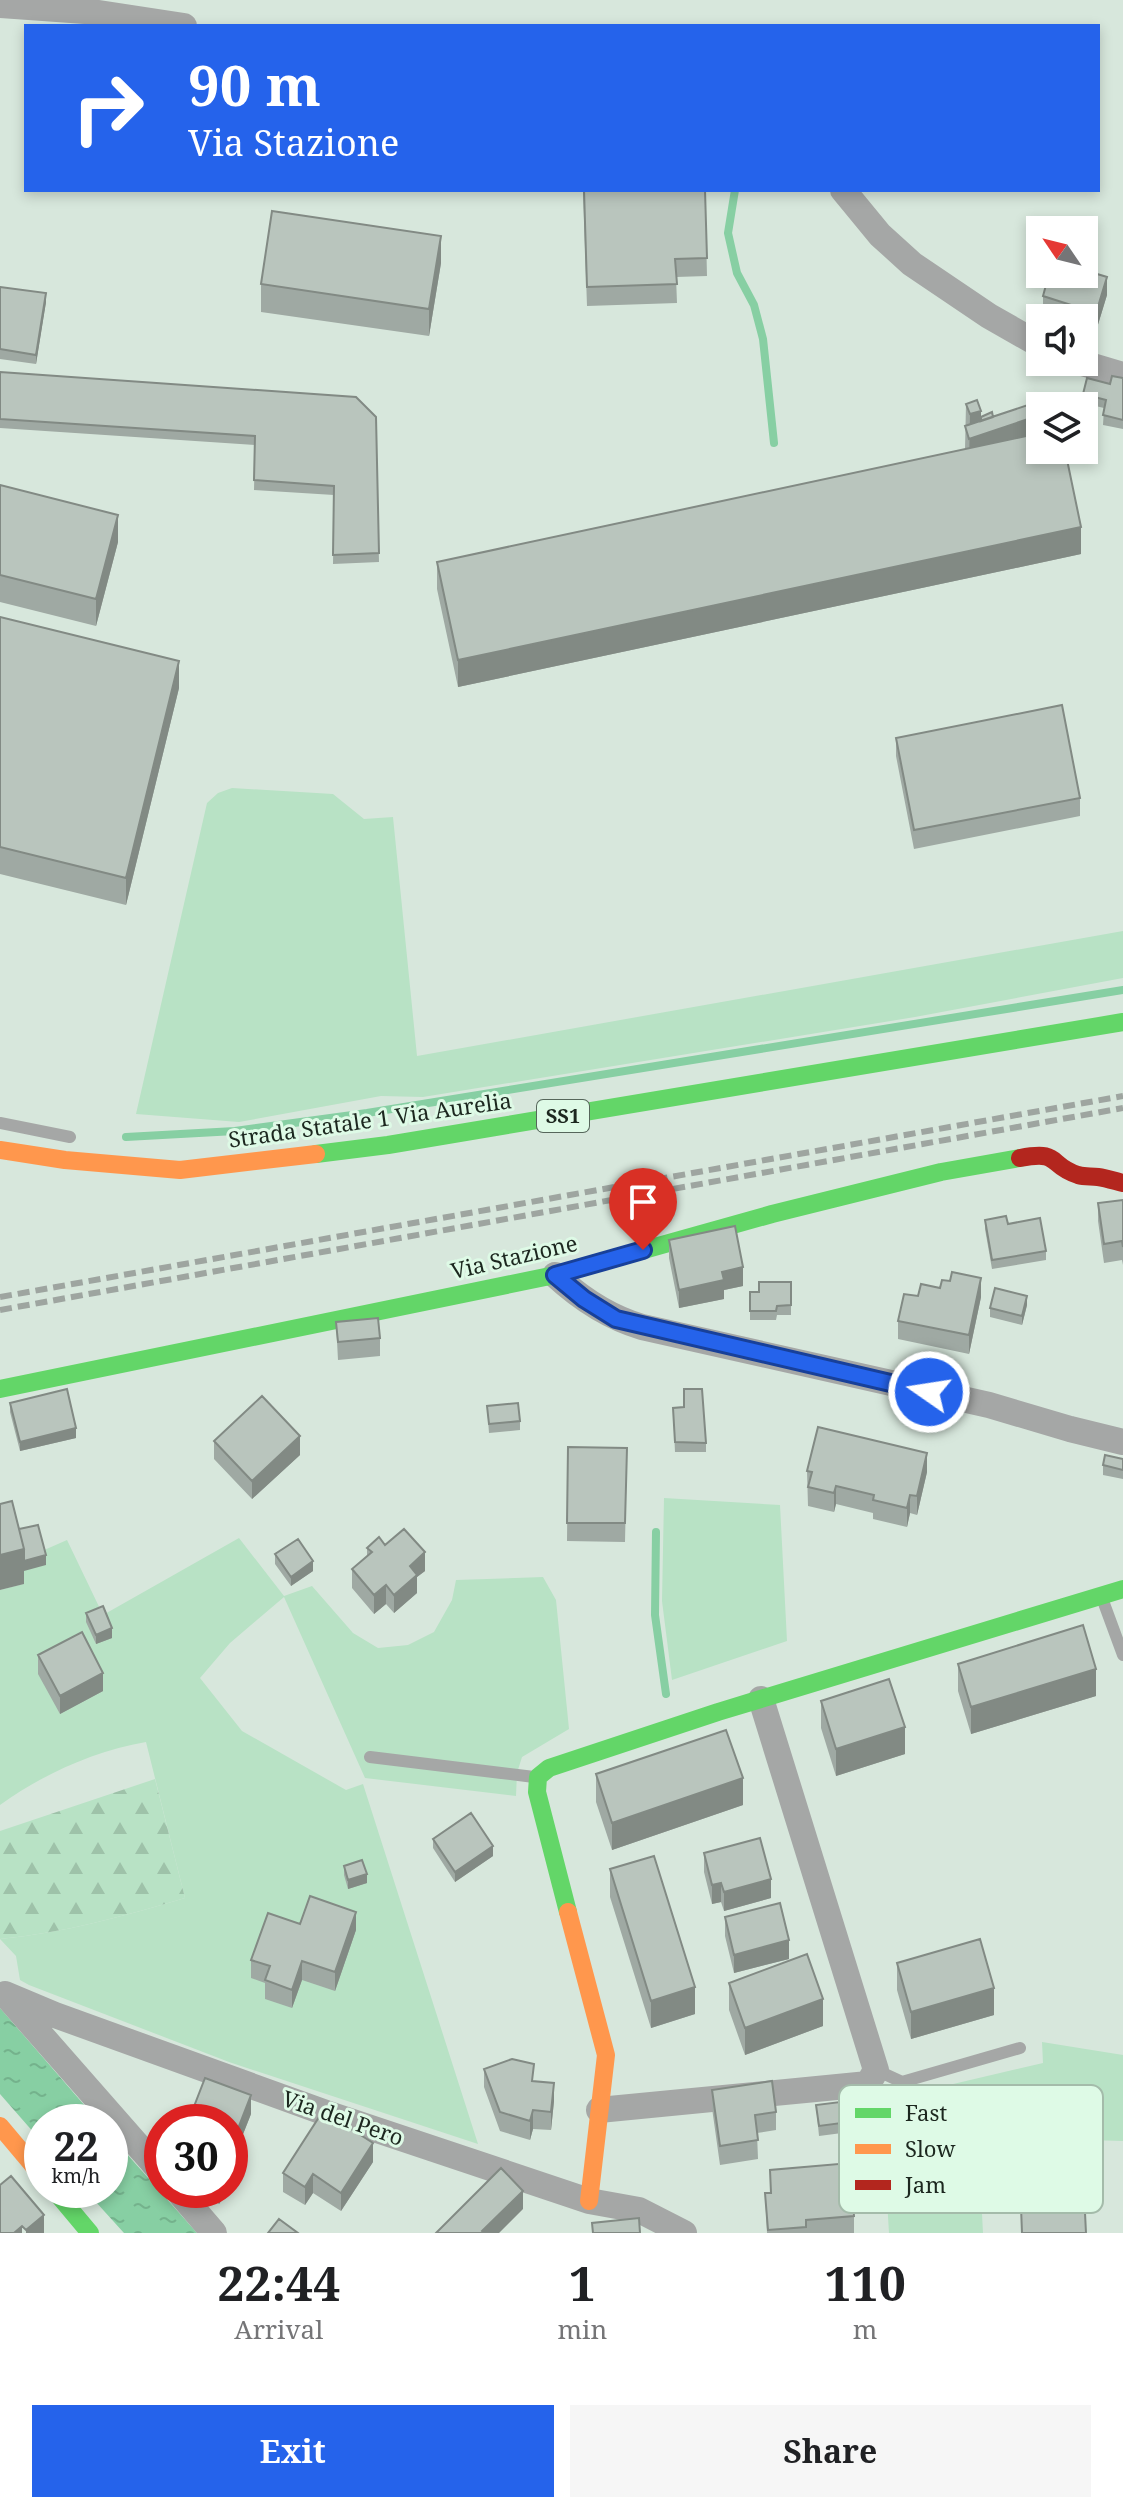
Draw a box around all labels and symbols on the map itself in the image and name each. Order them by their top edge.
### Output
north arrow [1026,216,1098,288]
street label: Strada Statale 1 Via Aurelia [226,1084,513,1154]
road number: SS1 [537,1100,589,1132]
pin [609,1168,677,1250]
street label: Via Stazione [448,1227,580,1285]
position arrow [887,1350,971,1434]
street label: Via del Pero [279,2082,408,2152]
legend [839,2085,1103,2213]
text: Fast [905,2097,947,2127]
speed limit sign: 30 [144,2104,248,2208]
text: Slow [905,2133,955,2163]
text: Jam [904,2169,946,2199]

